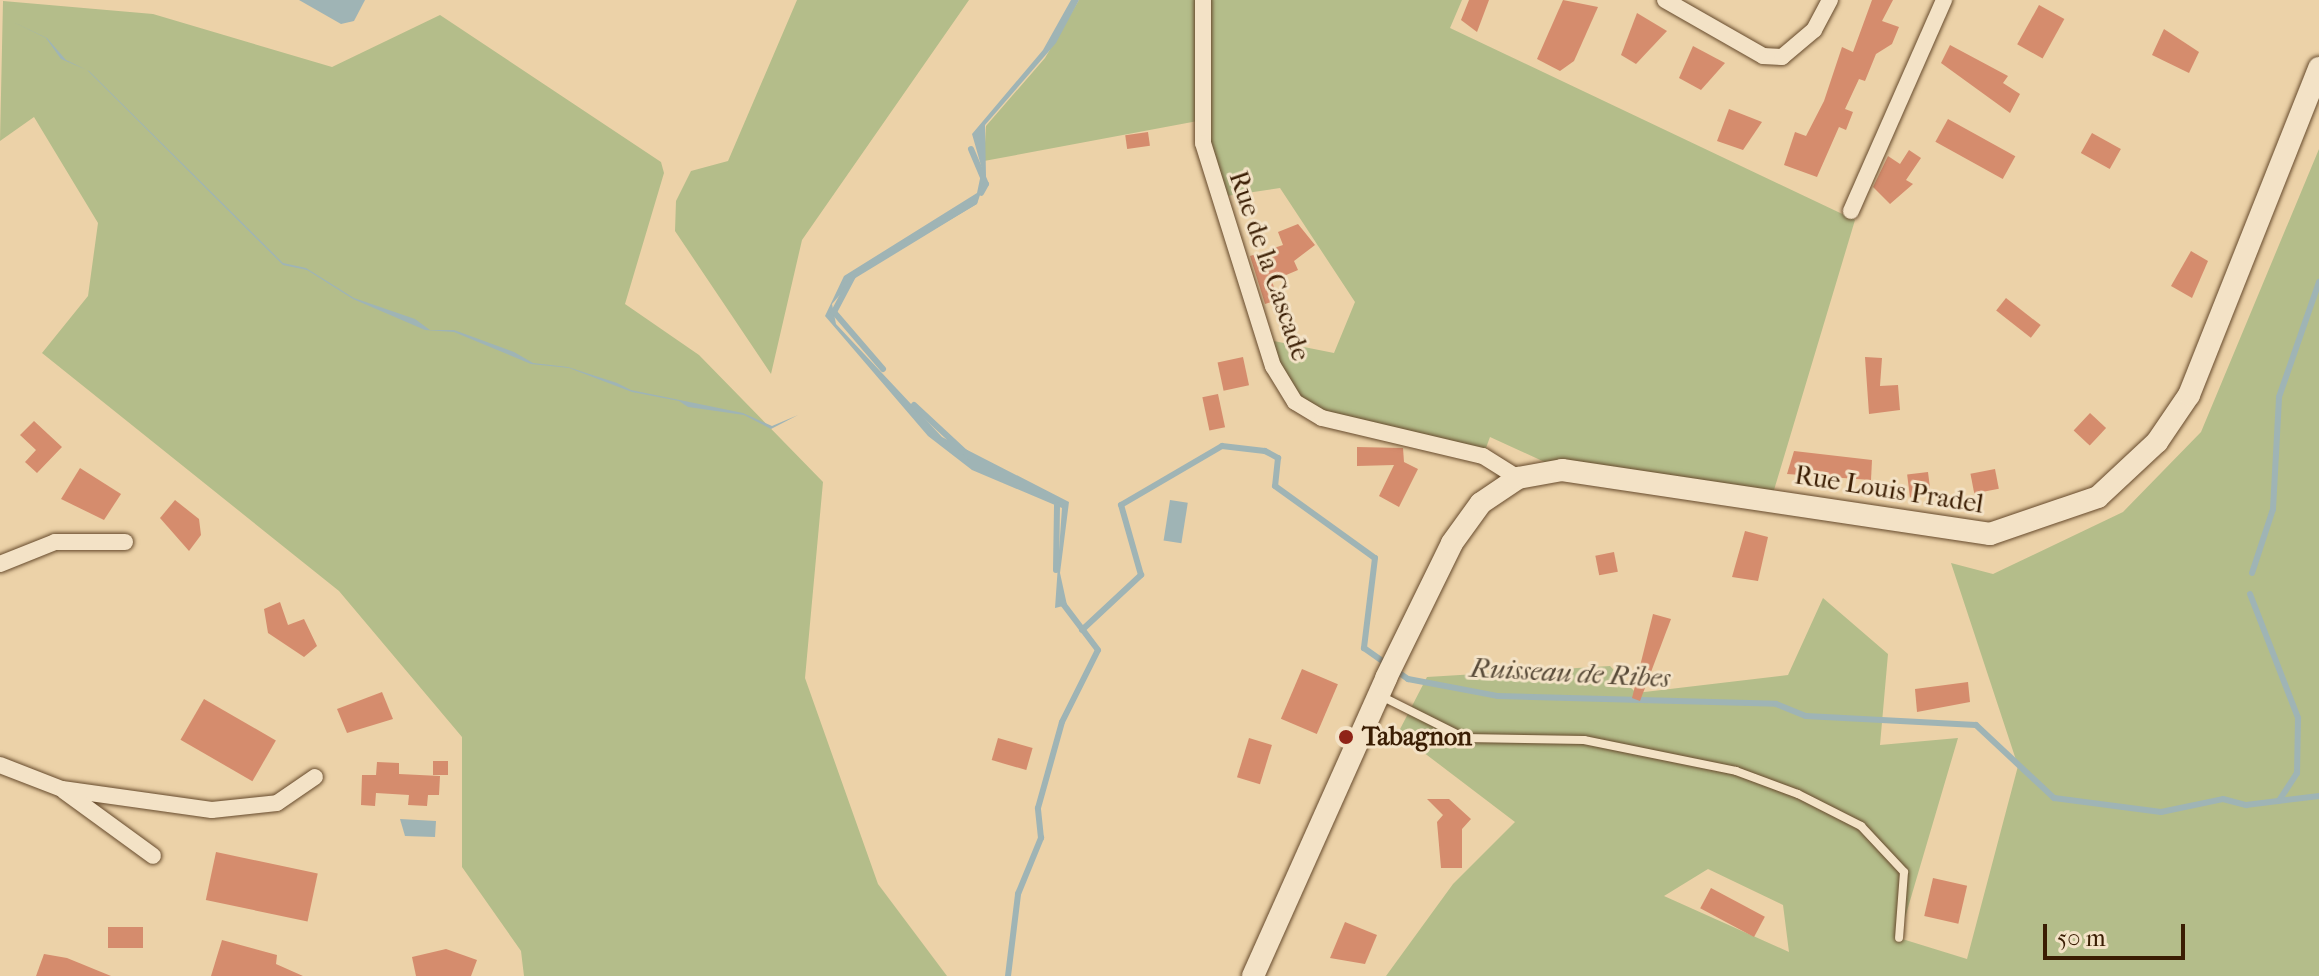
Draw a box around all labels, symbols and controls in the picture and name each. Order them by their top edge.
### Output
street label: Rue de la Cascade [1222,167,1316,365]
street label: Rue Louis Pradel [1792,460,1986,520]
water label: Ruisseau de Ribes [1469,651,1671,695]
place label: Tabagnon [1362,721,1472,753]
marker: Tabagnon [1337,728,1355,746]
scale bar [2047,908,2189,958]
text: 50 m [2057,924,2106,952]

